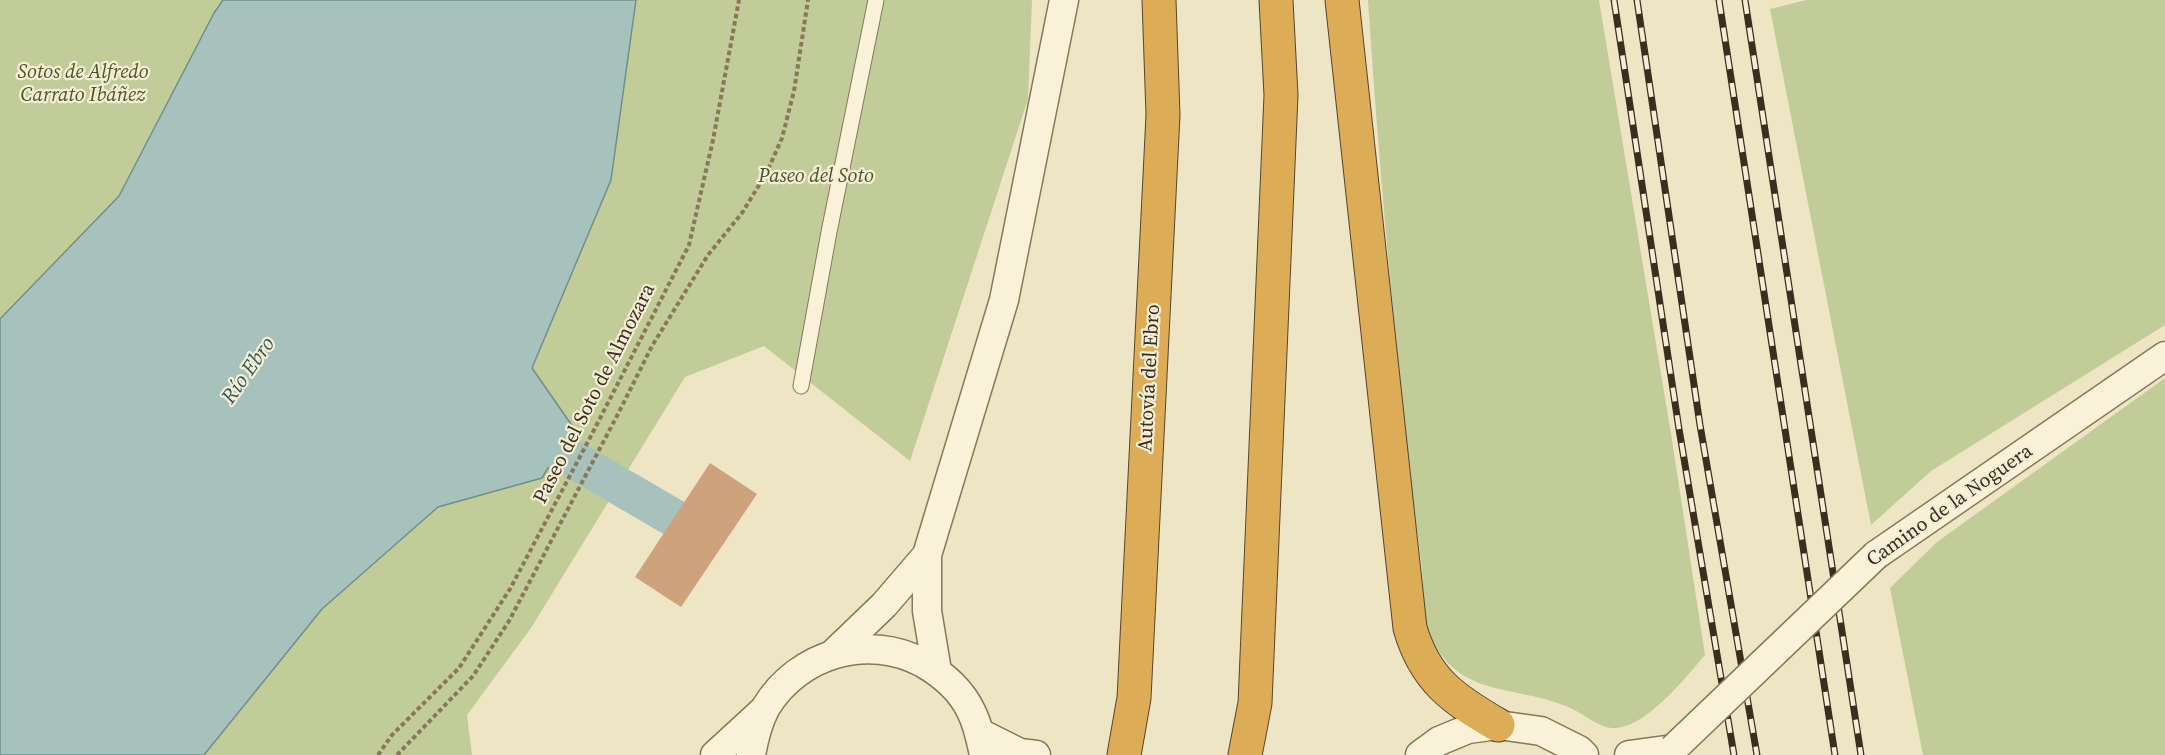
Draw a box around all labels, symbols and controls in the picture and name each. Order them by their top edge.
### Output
park label: Sotos de Alfredo Carrato Ibáñez [17,61,149,108]
park label: Paseo del Soto [758,165,874,189]
street label: Paseo del Soto de Almozara [529,280,661,508]
street label: Autovía del Ebro [1134,304,1166,452]
water label: Río Ebro [217,333,281,409]
street label: Camino de la Noguera [1862,440,2038,572]

